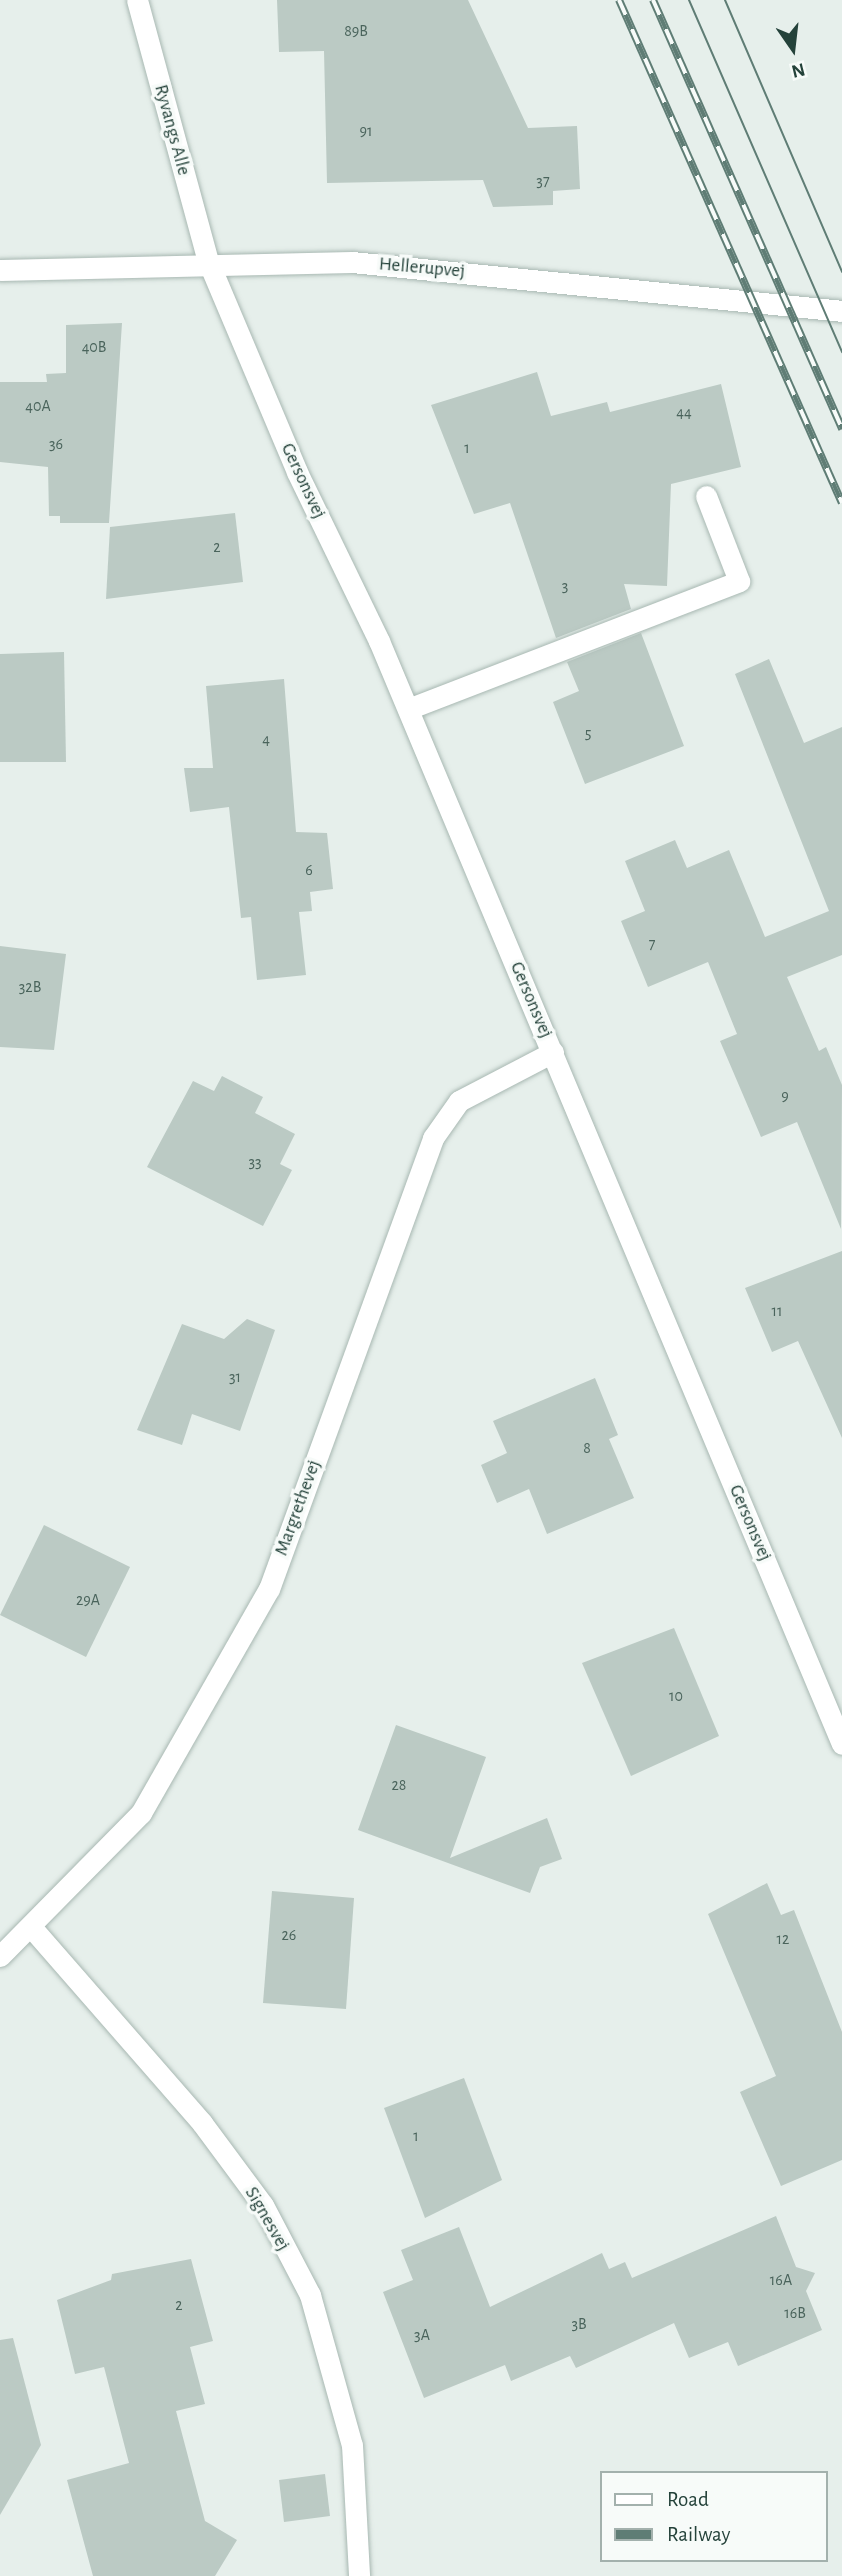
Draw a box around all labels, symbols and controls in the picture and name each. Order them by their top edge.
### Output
north arrow [758,14,828,84]
house number: 89B [344,21,368,41]
text: N [789,59,807,81]
street label: Ryvangs Alle [149,82,195,178]
house number: 91 [359,121,373,141]
house number: 37 [536,171,550,191]
street label: Hellerupvej [378,253,466,283]
house number: 40B [82,337,106,357]
house number: 40A [25,396,51,416]
house number: 44 [676,402,692,422]
house number: 36 [49,434,63,454]
house number: 1 [464,438,470,458]
street label: Gersonsvej [276,440,330,522]
house number: 2 [213,537,221,557]
house number: 3 [562,576,568,596]
house number: 5 [585,723,591,743]
house number: 4 [262,729,270,749]
house number: 6 [305,860,313,880]
house number: 7 [649,934,655,954]
street label: Gersonsvej [505,959,557,1041]
house number: 32B [19,977,41,997]
house number: 9 [781,1086,789,1106]
house number: 33 [248,1152,262,1172]
house number: 11 [771,1301,783,1321]
house number: 31 [229,1367,241,1387]
house number: 8 [583,1438,591,1458]
street label: Margrethevej [270,1457,326,1559]
street label: Gersonsvej [724,1482,776,1564]
house number: 29A [76,1590,100,1610]
house number: 10 [669,1686,683,1706]
house number: 28 [392,1775,406,1795]
house number: 26 [282,1925,296,1945]
house number: 12 [777,1929,789,1949]
house number: 1 [413,2126,419,2146]
street label: Signesvej [240,2183,294,2255]
house number: 16A [770,2270,792,2290]
house number: 2 [175,2295,183,2315]
house number: 16B [784,2303,806,2323]
house number: 3B [571,2314,587,2334]
house number: 3A [414,2325,430,2345]
legend [600,2471,828,2562]
text: Road [667,2489,709,2510]
text: Railway [667,2524,730,2545]

